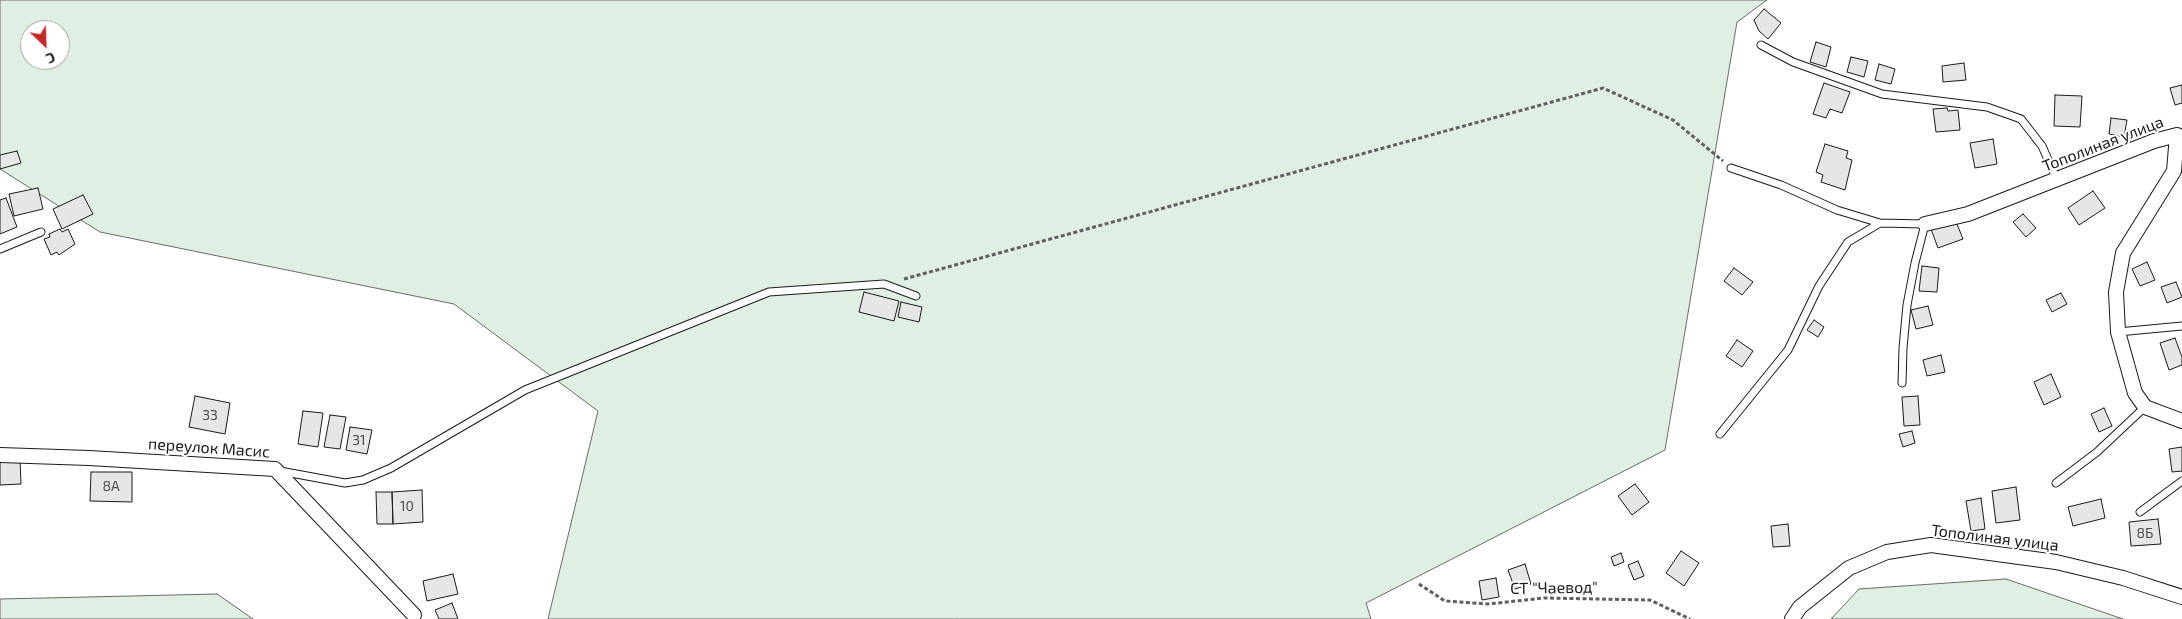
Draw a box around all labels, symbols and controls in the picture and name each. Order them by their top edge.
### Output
north arrow [20,20,70,70]
text: С [44,49,58,68]
street label: Тополиная улица [2040,112,2166,176]
house number: 33 [202,407,218,423]
house number: 31 [352,432,366,448]
street label: переулок Масис [147,434,271,462]
house number: 8А [102,478,120,494]
house number: 10 [400,498,414,514]
street label: Тополиная улица [1930,521,2060,555]
house number: 8Б [2137,525,2153,541]
street label: СТ "Чаевод" [1510,578,1598,598]

